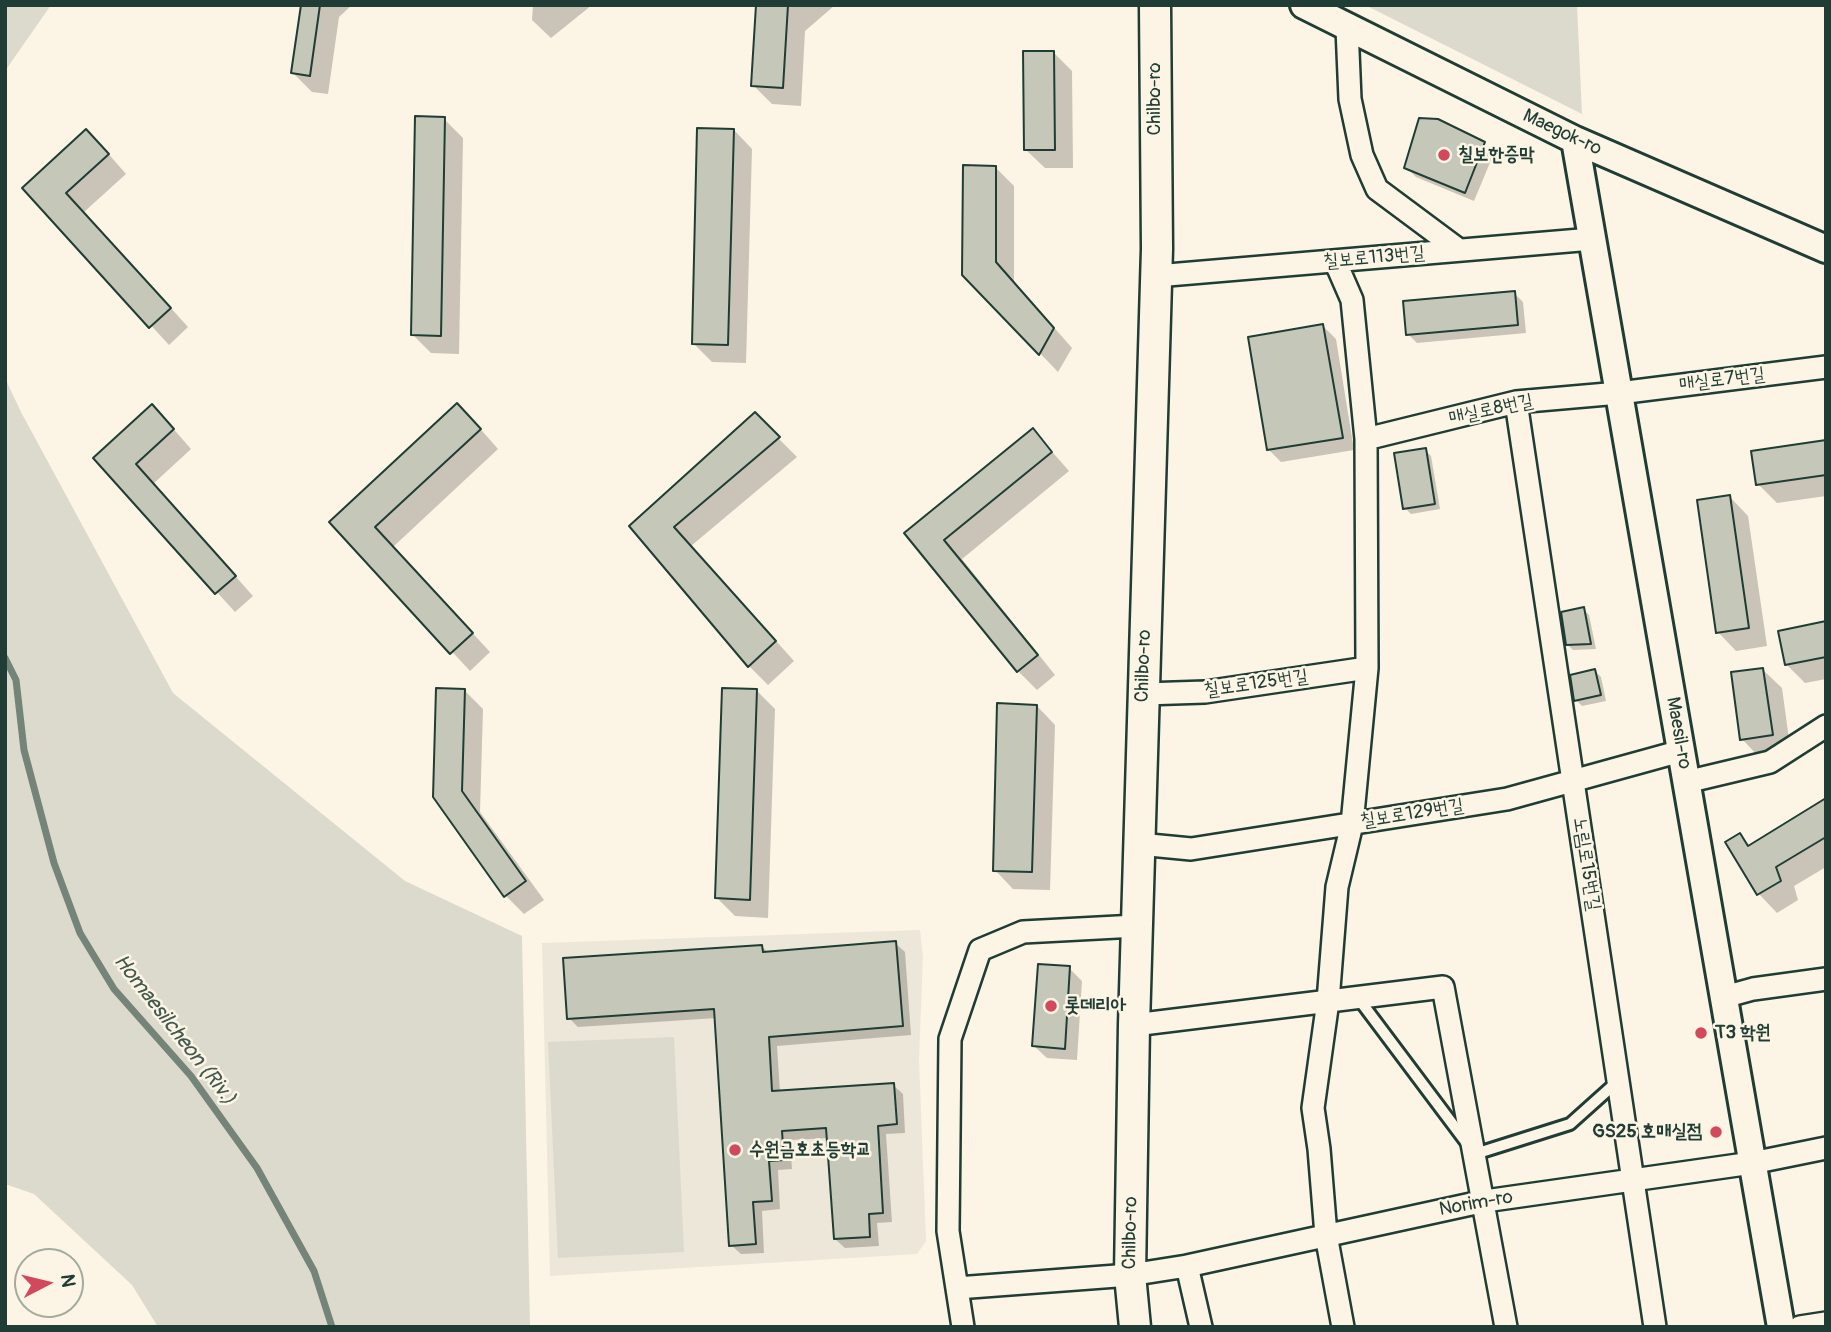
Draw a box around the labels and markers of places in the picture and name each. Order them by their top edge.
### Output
place label: 칠보한증막 [1458,144,1534,166]
marker: 칠보한증막 [1436,147,1452,163]
place label: 롯데리아 [1065,995,1126,1017]
marker: 롯데리아 [1043,998,1059,1014]
place label: T3 학원 [1715,1022,1771,1044]
marker: T3 학원 [1693,1025,1709,1041]
place label: GS25 호매실점 [1592,1121,1702,1143]
marker: GS25 호매실점 [1708,1124,1724,1140]
place label: 수원금호초등학교 [749,1139,871,1161]
marker: 수원금호초등학교 [727,1142,743,1158]

